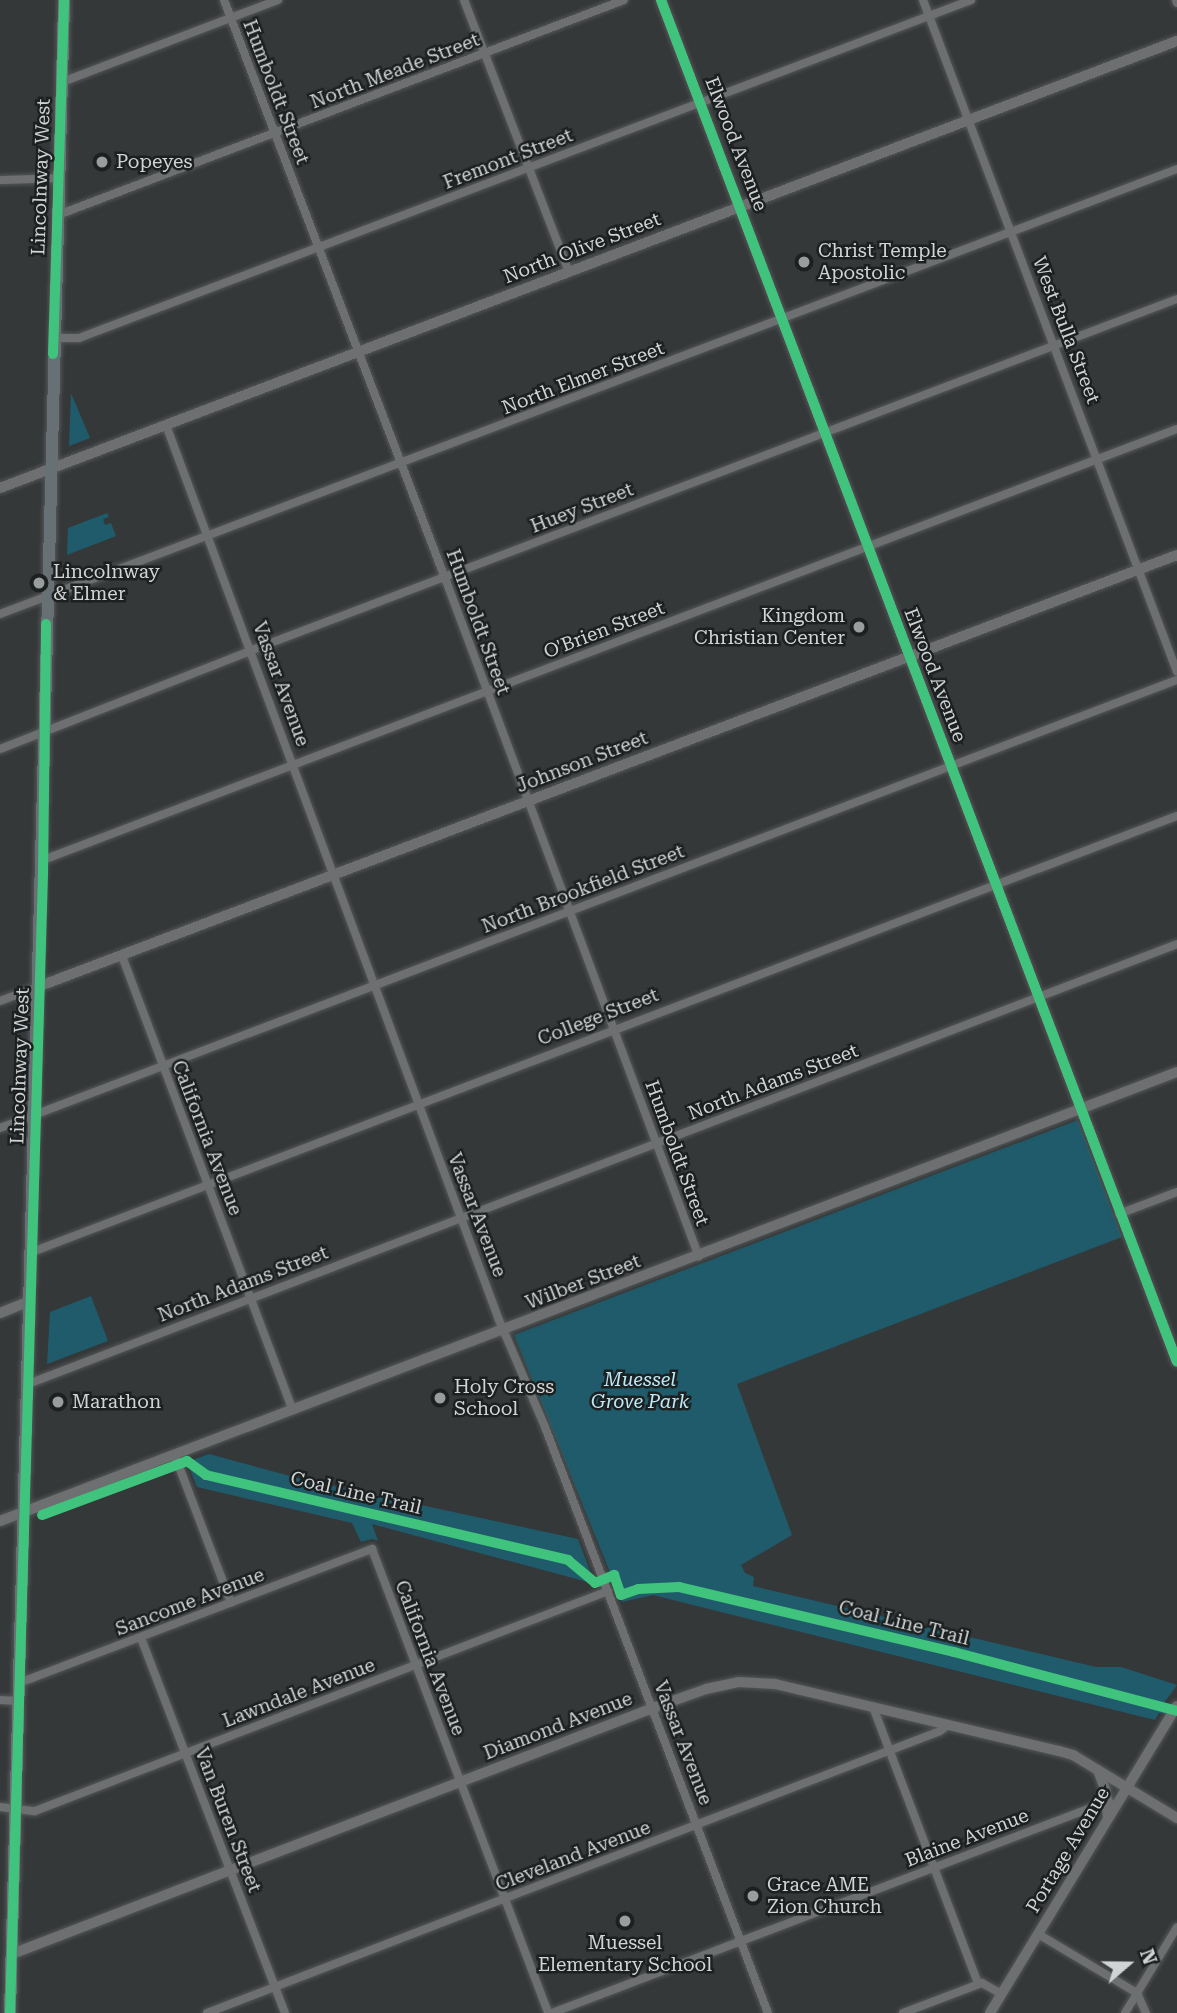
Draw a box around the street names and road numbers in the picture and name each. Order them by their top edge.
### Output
street label: Humboldt Street [238,17,314,167]
street label: North Meade Street [307,28,483,114]
street label: Elwood Avenue [700,74,772,214]
street label: Lincolnway West [27,98,55,256]
street label: Fremont Street [440,124,576,194]
street label: North Olive Street [500,208,664,288]
street label: West Bulla Street [1027,253,1105,407]
street label: North Elmer Street [499,337,667,419]
street label: Huey Street [527,478,637,538]
street label: Humboldt Street [441,546,515,698]
street label: O'Brien Street [540,597,668,663]
street label: Elwood Avenue [899,605,971,745]
street label: Vassar Avenue [248,618,314,750]
street label: Johnson Street [513,726,651,798]
street label: North Brookfield Street [479,840,687,938]
street label: College Street [534,984,662,1050]
street label: Lincolnway West [6,987,34,1145]
street label: North Adams Street [685,1039,861,1125]
street label: California Avenue [167,1057,247,1219]
street label: Humboldt Street [640,1077,714,1229]
street label: Vassar Avenue [443,1150,511,1280]
street label: North Adams Street [155,1241,331,1327]
street label: Wilber Street [522,1250,644,1314]
street label: Coal Line Trail [288,1467,424,1519]
street label: Sancome Avenue [112,1563,268,1641]
street label: California Avenue [390,1577,470,1739]
street label: Coal Line Trail [836,1596,972,1650]
street label: Lawndale Avenue [220,1653,378,1733]
street label: Vassar Avenue [649,1678,717,1808]
street label: Diamond Avenue [480,1687,636,1765]
street label: Van Buren Street [190,1744,266,1896]
street label: Portage Avenue [1022,1783,1114,1917]
street label: Blaine Avenue [902,1804,1032,1872]
street label: Cleveland Avenue [492,1816,654,1896]

